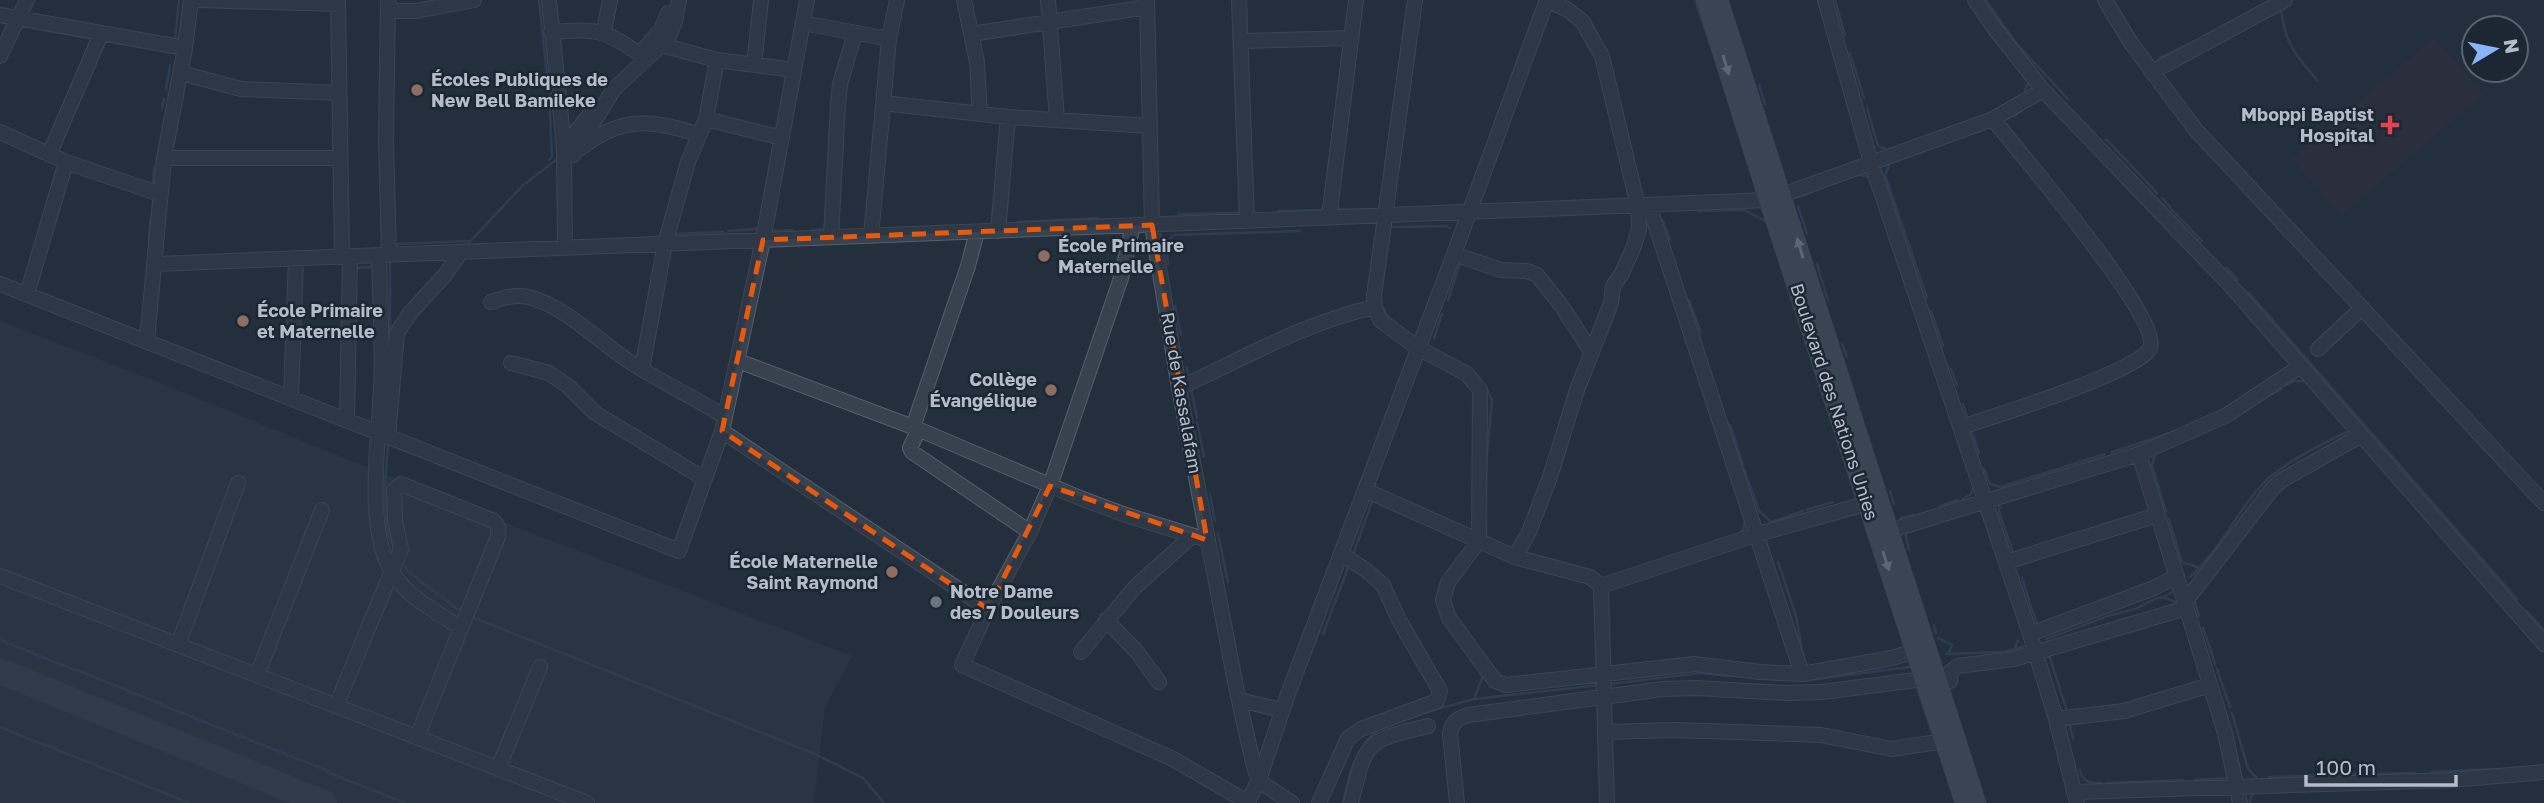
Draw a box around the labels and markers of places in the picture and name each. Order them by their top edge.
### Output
place label: Écoles Publiques de New Bell Bamileke [431,68,608,111]
marker: Écoles Publiques de New Bell Bamileke [409,82,425,98]
place label: Mboppi Baptist Hospital [2241,103,2374,146]
marker: Mboppi Baptist Hospital [2380,115,2400,135]
place label: École Primaire Maternelle [1058,234,1184,277]
marker: École Primaire Maternelle [1036,248,1052,264]
place label: École Primaire et Maternelle [257,299,383,342]
marker: École Primaire et Maternelle [235,313,251,329]
place label: Collège Évangélique [929,368,1037,411]
marker: Collège Évangélique [1043,382,1059,398]
place label: École Maternelle Saint Raymond [729,550,878,593]
marker: École Maternelle Saint Raymond [884,564,900,580]
place label: Notre Dame des 7 Douleurs [950,580,1079,623]
marker: Notre Dame des 7 Douleurs [928,594,944,610]

